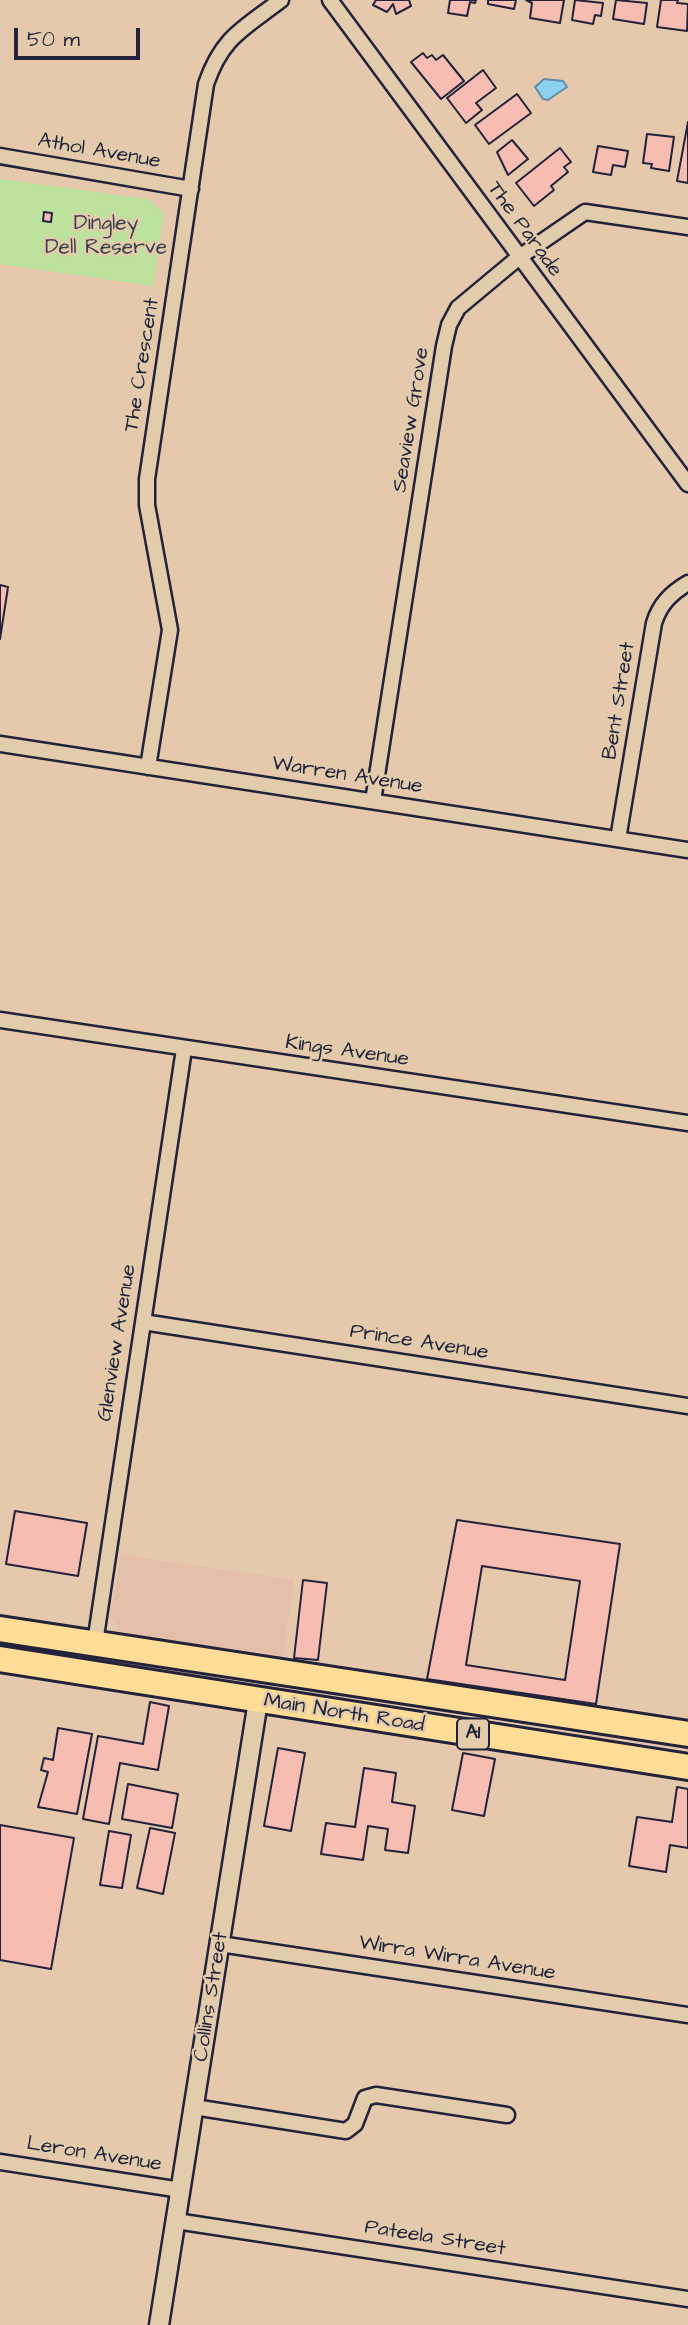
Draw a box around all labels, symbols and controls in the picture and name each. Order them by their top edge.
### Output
scale bar [18,14,144,58]
text: 50 m [27,25,80,54]
street label: Athol Avenue [36,129,162,175]
street label: The Parade [481,177,567,283]
park label: Dingley Dell Reserve [45,212,167,262]
street label: The Crescent [120,296,166,434]
street label: Seaview Grove [388,346,436,494]
street label: Bent Street [598,641,642,761]
street label: Warren Avenue [270,752,424,800]
street label: Kings Avenue [284,1031,410,1073]
street label: Glenview Avenue [93,1263,143,1423]
street label: Prince Avenue [348,1320,490,1366]
street label: Main North Road [262,1689,426,1739]
road number: A1 [457,1718,489,1750]
street label: Collins Street [189,1930,235,2064]
street label: Wirra Wirra Avenue [357,1931,557,1987]
street label: Leron Avenue [25,2132,163,2178]
street label: Pateela Street [363,2215,507,2263]

